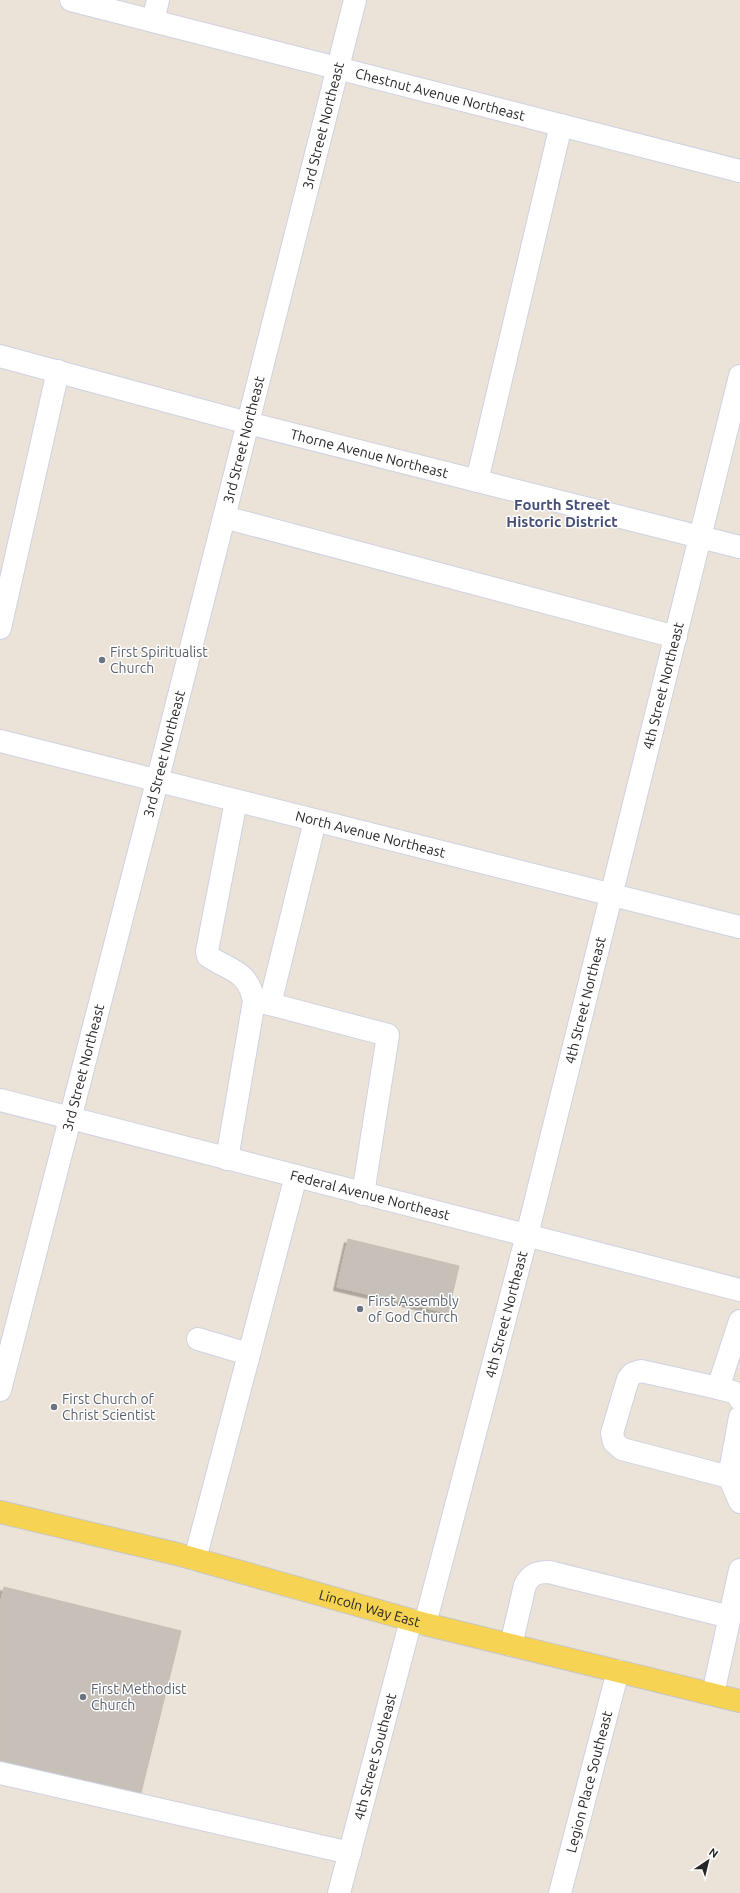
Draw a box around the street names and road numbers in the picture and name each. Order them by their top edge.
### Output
street label: 3rd Street Northeast [299,60,347,191]
street label: Chestnut Avenue Northeast [354,65,527,124]
street label: 3rd Street Northeast [220,374,268,505]
street label: Thorne Avenue Northeast [289,426,450,481]
street label: 4th Street Northeast [640,620,687,751]
street label: 3rd Street Northeast [140,688,188,819]
street label: North Avenue Northeast [294,808,448,861]
street label: 4th Street Northeast [562,935,609,1066]
street label: 3rd Street Northeast [59,1002,107,1133]
street label: Federal Avenue Northeast [288,1167,452,1223]
street label: 4th Street Northeast [482,1249,531,1380]
street label: Lincoln Way East [317,1586,423,1630]
street label: 4th Street Southeast [351,1691,399,1822]
street label: Legion Place Southeast [563,1709,615,1854]

